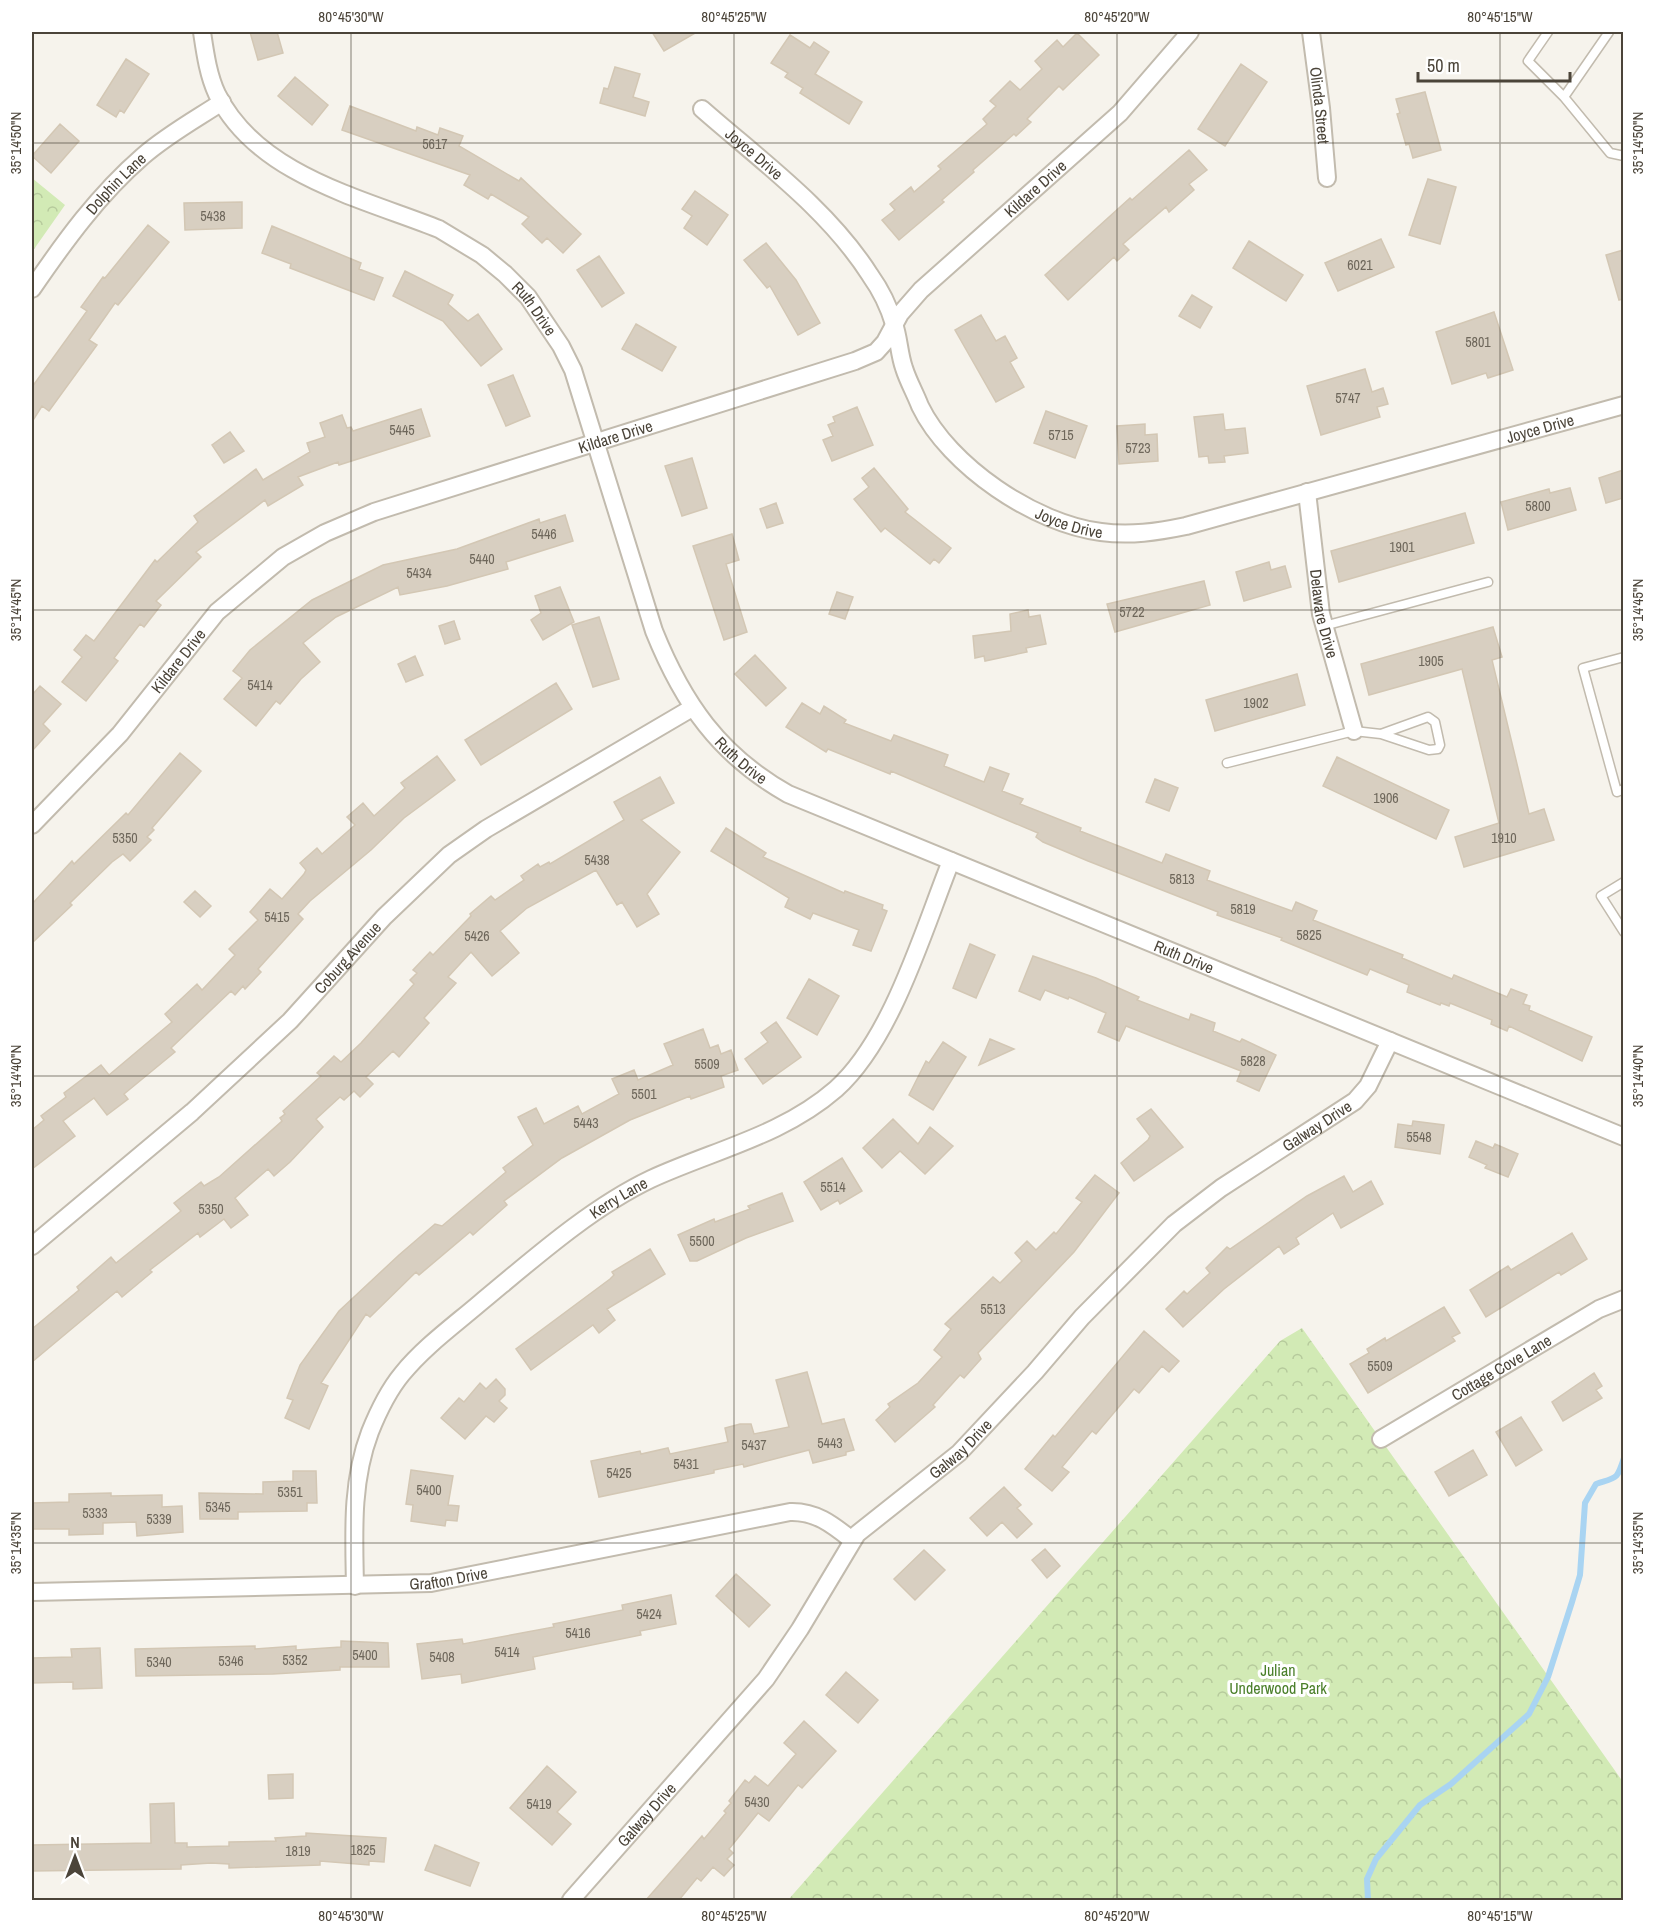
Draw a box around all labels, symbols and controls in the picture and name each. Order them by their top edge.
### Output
text: 80°45'30"W [318,6,384,27]
text: 80°45'25"W [701,6,767,27]
text: 80°45'20"W [1084,6,1150,27]
text: 80°45'15"W [1467,6,1533,27]
scale bar [1418,45,1570,83]
text: 50 m [1427,53,1460,78]
street label: Olinda Street [1305,66,1335,145]
text: 35°14'50"N [5,112,26,174]
text: 35°14'50"N [1627,112,1648,174]
street label: Joyce Drive [721,123,788,185]
house number: 5617 [422,135,448,153]
street label: Dolphin Lane [81,148,150,219]
street label: Kildare Drive [999,155,1071,222]
house number: 5438 [200,207,226,225]
house number: 6021 [1347,256,1373,274]
street label: Ruth Drive [507,276,562,340]
house number: 5801 [1465,333,1491,351]
house number: 5747 [1335,389,1361,407]
street label: Joyce Drive [1504,408,1576,448]
street label: Kildare Drive [575,414,655,458]
house number: 5445 [389,421,415,439]
house number: 5715 [1048,426,1074,444]
house number: 5723 [1125,439,1151,457]
house number: 5800 [1525,497,1551,515]
street label: Joyce Drive [1032,502,1104,543]
house number: 5446 [531,525,557,543]
house number: 1901 [1389,538,1415,556]
house number: 5440 [469,550,495,568]
house number: 5434 [406,564,432,582]
street label: Delaware Drive [1305,568,1344,661]
text: 35°14'45"N [5,579,26,641]
text: 35°14'45"N [1627,579,1648,641]
house number: 5722 [1119,603,1145,621]
street label: Kildare Drive [146,624,211,698]
house number: 1905 [1418,652,1444,670]
house number: 5414 [247,676,273,694]
house number: 1902 [1243,694,1269,712]
street label: Ruth Drive [710,732,772,789]
house number: 1906 [1373,789,1399,807]
house number: 5350 [112,829,138,847]
house number: 1910 [1491,829,1517,847]
house number: 5438 [584,851,610,869]
house number: 5813 [1169,870,1195,888]
house number: 5819 [1230,900,1256,918]
house number: 5415 [264,908,290,926]
street label: Coburg Avenue [309,917,386,998]
house number: 5825 [1296,926,1322,944]
house number: 5426 [464,927,490,945]
street label: Ruth Drive [1151,934,1217,979]
text: 35°14'40"N [5,1045,26,1107]
text: 35°14'40"N [1627,1045,1648,1107]
house number: 5828 [1240,1052,1266,1070]
house number: 5509 [694,1055,720,1073]
house number: 5501 [631,1085,657,1103]
street label: Galway Drive [1278,1095,1356,1156]
house number: 5443 [573,1114,599,1132]
house number: 5548 [1406,1128,1432,1146]
street label: Kerry Lane [585,1172,651,1224]
house number: 5514 [820,1178,846,1196]
house number: 5350 [198,1200,224,1218]
house number: 5500 [689,1232,715,1250]
house number: 5513 [980,1300,1006,1318]
street label: Cottage Cove Lane [1447,1329,1555,1406]
house number: 5509 [1367,1357,1393,1375]
street label: Galway Drive [924,1414,997,1484]
house number: 5443 [817,1434,843,1452]
house number: 5437 [741,1436,767,1454]
house number: 5431 [673,1455,699,1473]
house number: 5425 [606,1464,632,1482]
house number: 5400 [416,1481,442,1499]
house number: 5351 [277,1483,303,1501]
house number: 5345 [205,1498,231,1516]
house number: 5333 [82,1504,108,1522]
house number: 5339 [146,1510,172,1528]
text: 35°14'35"N [5,1512,26,1574]
text: 35°14'35"N [1627,1512,1648,1574]
street label: Grafton Drive [409,1561,489,1594]
house number: 5424 [636,1605,662,1623]
house number: 5416 [565,1624,591,1642]
house number: 5414 [494,1643,520,1661]
house number: 5400 [352,1646,378,1664]
house number: 5408 [429,1648,455,1666]
house number: 5352 [282,1651,308,1669]
house number: 5346 [218,1652,244,1670]
house number: 5340 [146,1653,172,1671]
park label: Julian Underwood Park [1229,1659,1327,1699]
street label: Galway Drive [612,1778,681,1851]
house number: 5430 [744,1793,770,1811]
house number: 5419 [526,1795,552,1813]
north arrow [45,1827,105,1887]
text: N [70,1831,80,1853]
house number: 1825 [350,1841,376,1859]
house number: 1819 [285,1842,311,1860]
text: 80°45'30"W [318,1905,384,1926]
text: 80°45'25"W [701,1905,767,1926]
text: 80°45'20"W [1084,1905,1150,1926]
text: 80°45'15"W [1467,1905,1533,1926]

